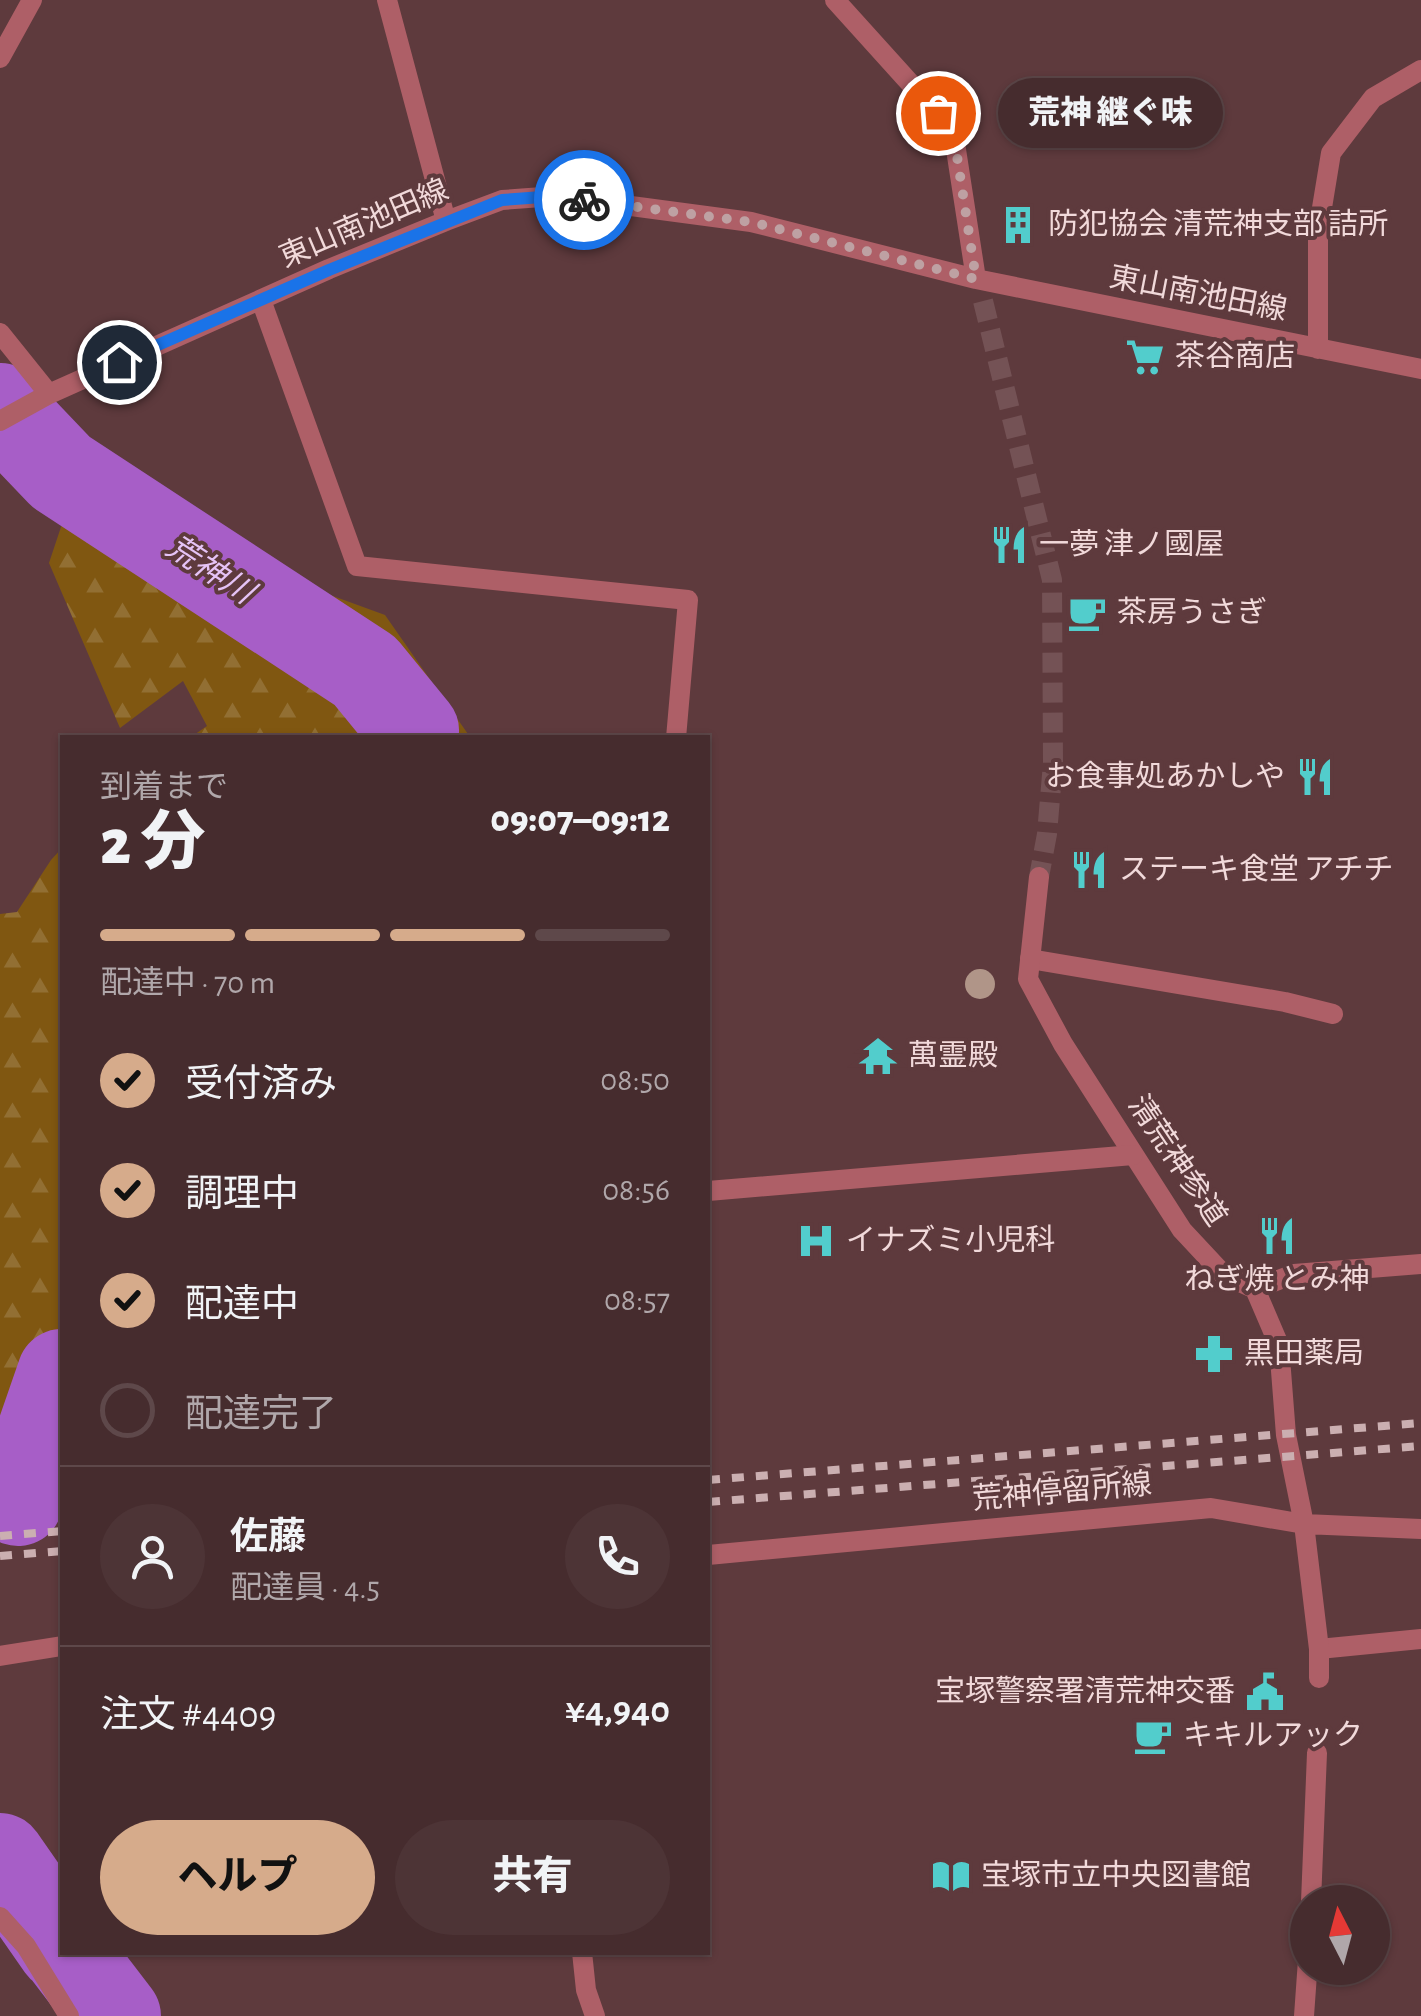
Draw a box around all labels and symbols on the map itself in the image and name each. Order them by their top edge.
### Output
pin [896,71,981,156]
callout: 荒神 継ぐ味 [998,78,1223,148]
courier [534,150,634,250]
street label: 東山南池田線 [275,173,453,273]
building icon: 防犯協会 清荒神支部 詰所 [997,204,1039,246]
place label: 防犯協会 清荒神支部 詰所 [1048,208,1388,240]
street label: 東山南池田線 [1107,260,1290,326]
pin [77,320,162,405]
supermarket icon: 茶谷商店 [1124,336,1166,378]
place label: 茶谷商店 [1175,340,1295,372]
restaurant icon: 一夢 津ノ國屋 [988,524,1030,566]
place label: 一夢 津ノ國屋 [1039,528,1224,560]
water label: 荒神川 [161,530,262,611]
cafe icon: 茶房うさぎ [1066,592,1108,634]
place label: 茶房うさぎ [1117,596,1267,628]
restaurant icon: お食事処あかしや [1294,756,1336,798]
place label: お食事処あかしや [1045,760,1285,792]
restaurant icon: ステーキ食堂 アチチ [1068,849,1110,891]
place label: ステーキ食堂 アチチ [1119,853,1393,885]
temple icon: 萬霊殿 [857,1035,899,1077]
place label: 萬霊殿 [908,1040,998,1071]
street label: 清荒神参道 [1123,1089,1233,1232]
restaurant icon: ねぎ焼 とみ神 [1256,1215,1298,1257]
hospital icon: イナズミ小児科 [795,1220,837,1262]
place label: イナズミ小児科 [846,1224,1055,1256]
place label: ねぎ焼 とみ神 [1185,1263,1369,1295]
pharmacy icon: 黒田薬局 [1193,1333,1235,1375]
place label: 黒田薬局 [1244,1337,1364,1369]
street label: 荒神停留所線 [971,1467,1153,1515]
public building icon: 宝塚警察署清荒神交番 [1244,1671,1286,1713]
place label: 宝塚警察署清荒神交番 [935,1675,1235,1707]
cafe icon: キキルアック [1132,1715,1174,1757]
place label: キキルアック [1183,1720,1363,1751]
library icon: 宝塚市立中央図書館 [930,1855,972,1897]
place label: 宝塚市立中央図書館 [981,1859,1251,1891]
north arrow [1290,1885,1390,1985]

